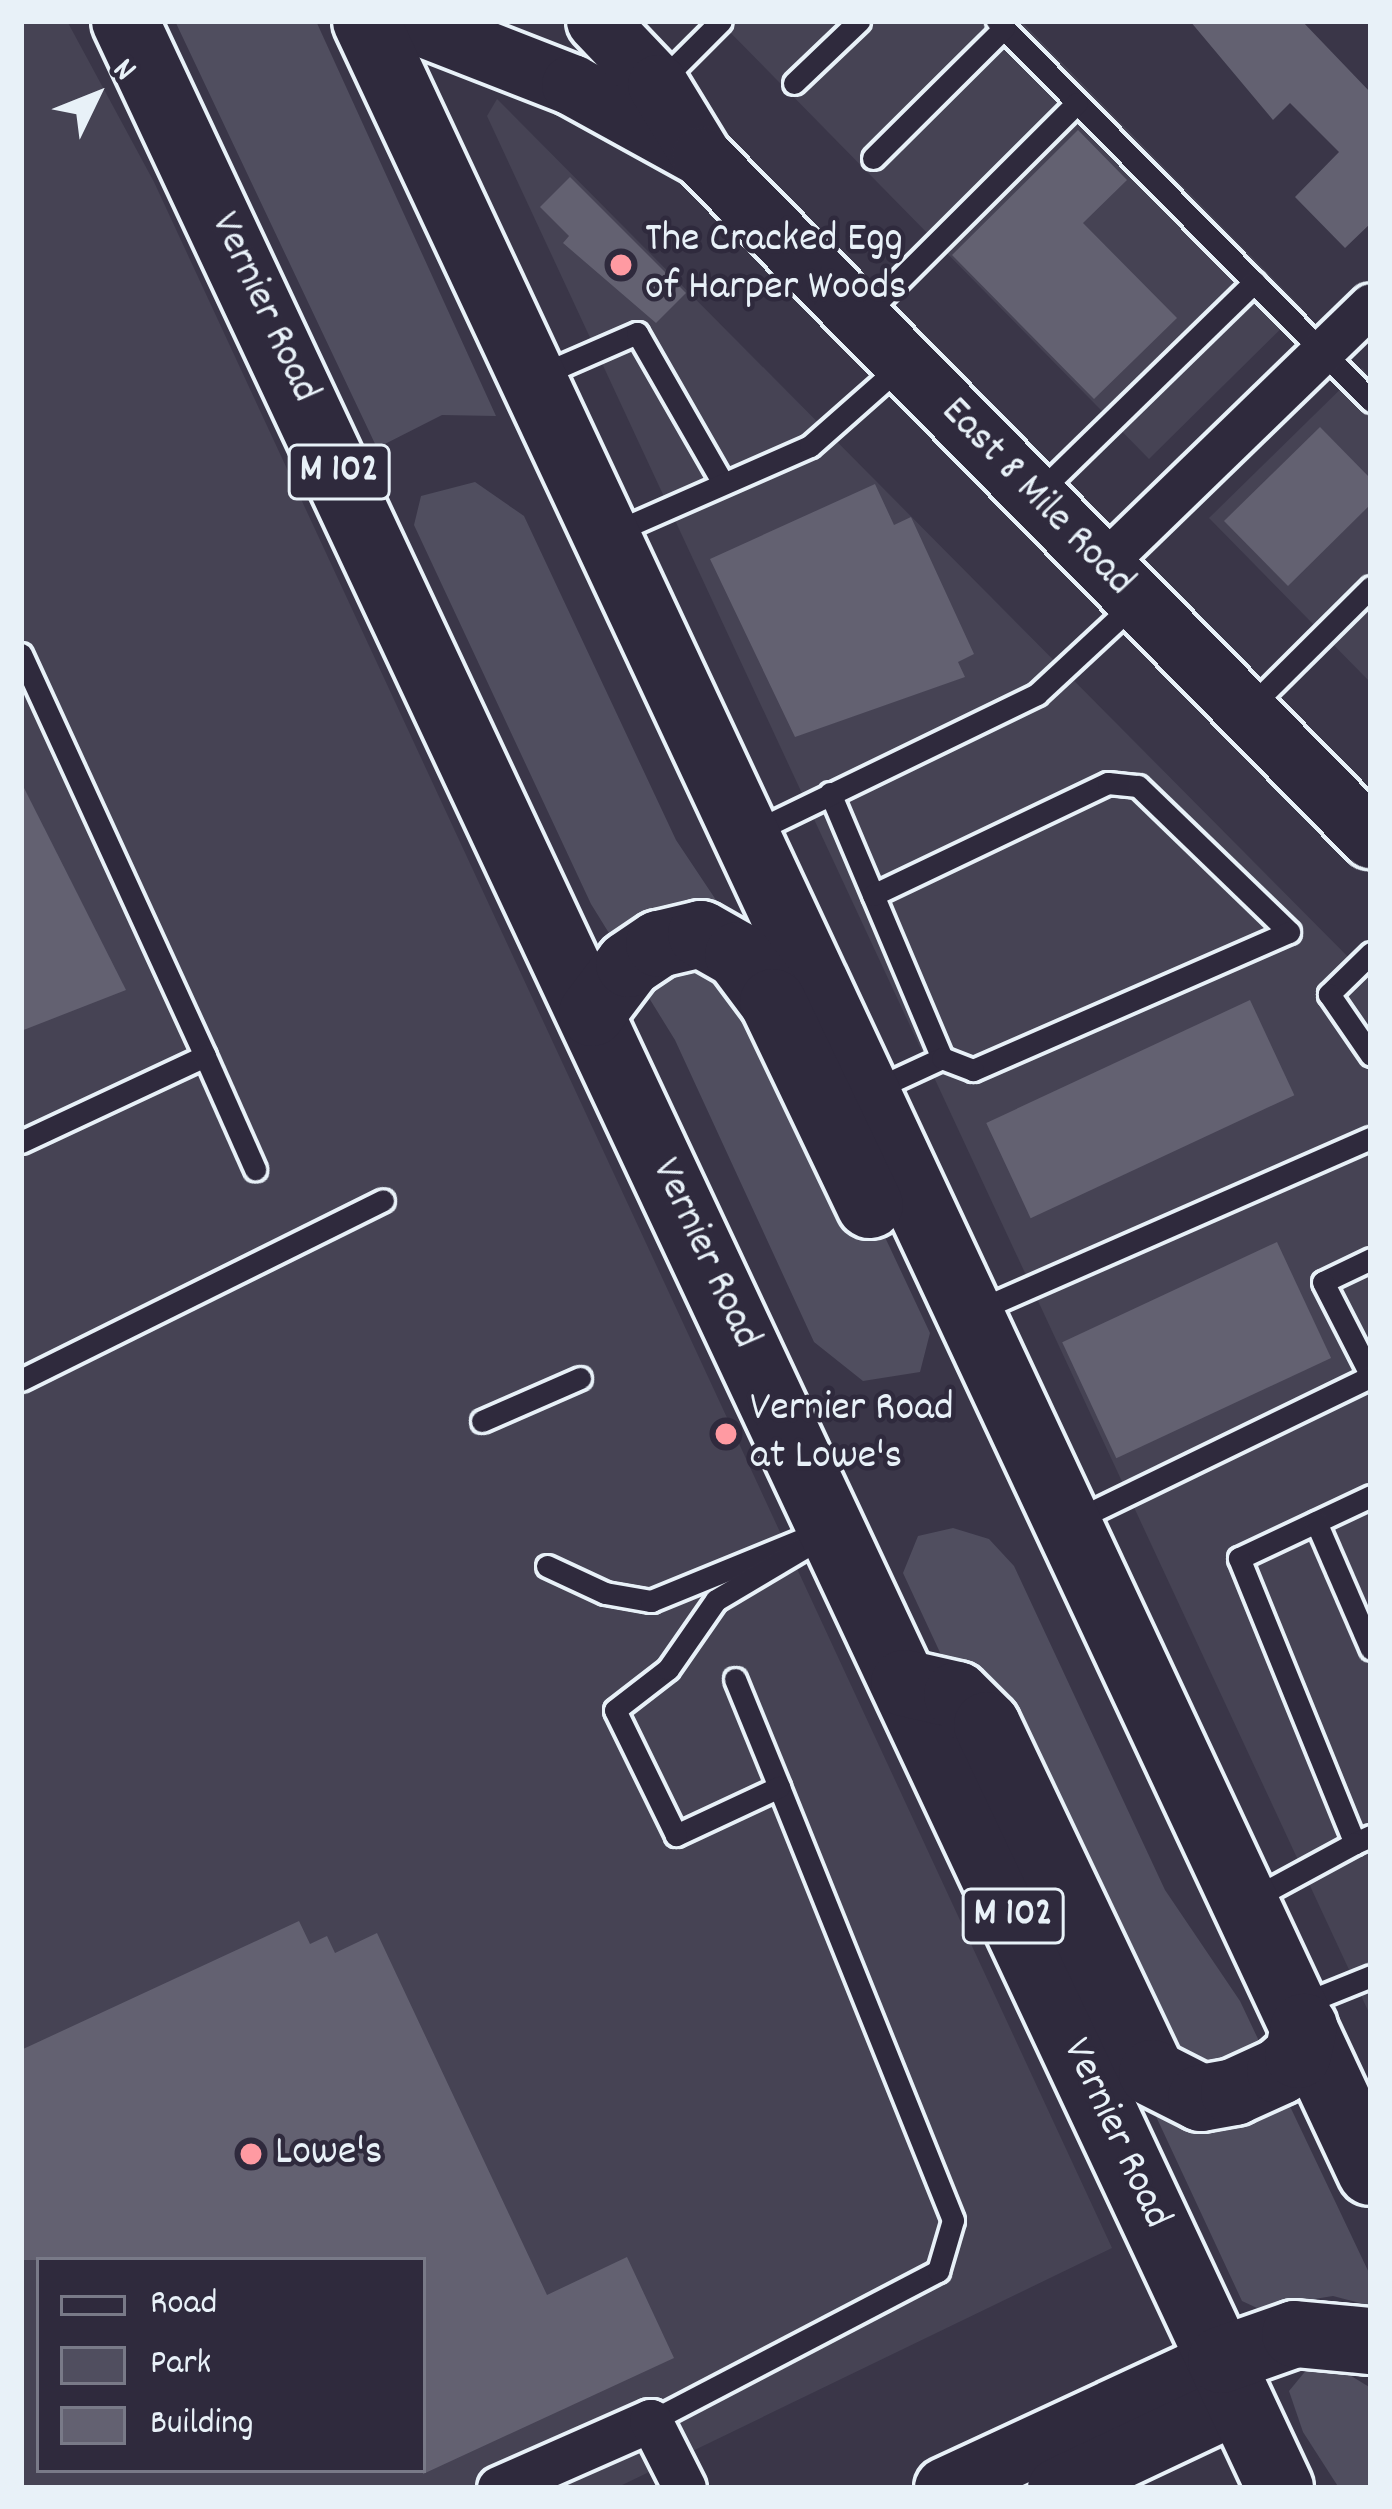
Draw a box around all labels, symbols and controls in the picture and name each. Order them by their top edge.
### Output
north arrow [36,36,156,156]
text: N [100,49,145,93]
street label: Vernier Road [197,205,329,411]
place label: The Cracked Egg of Harper Woods [645,216,907,314]
marker: The Cracked Egg of Harper Woods [608,252,634,278]
street label: East 8 Mile Road [929,388,1143,608]
road number: M 102 [285,439,393,505]
street label: Vernier Road [638,1151,770,1357]
place label: Vernier Road at Lowe's [750,1385,954,1484]
marker: Vernier Road at Lowe's [713,1421,739,1447]
road number: M 102 [959,1883,1067,1949]
street label: Vernier Road [1049,2031,1181,2237]
place label: Lowe's [275,2129,382,2179]
marker: Lowe's [238,2141,264,2167]
legend [36,2257,426,2473]
text: Road [150,2279,217,2331]
text: Park [150,2339,211,2391]
text: Building [150,2399,254,2451]

